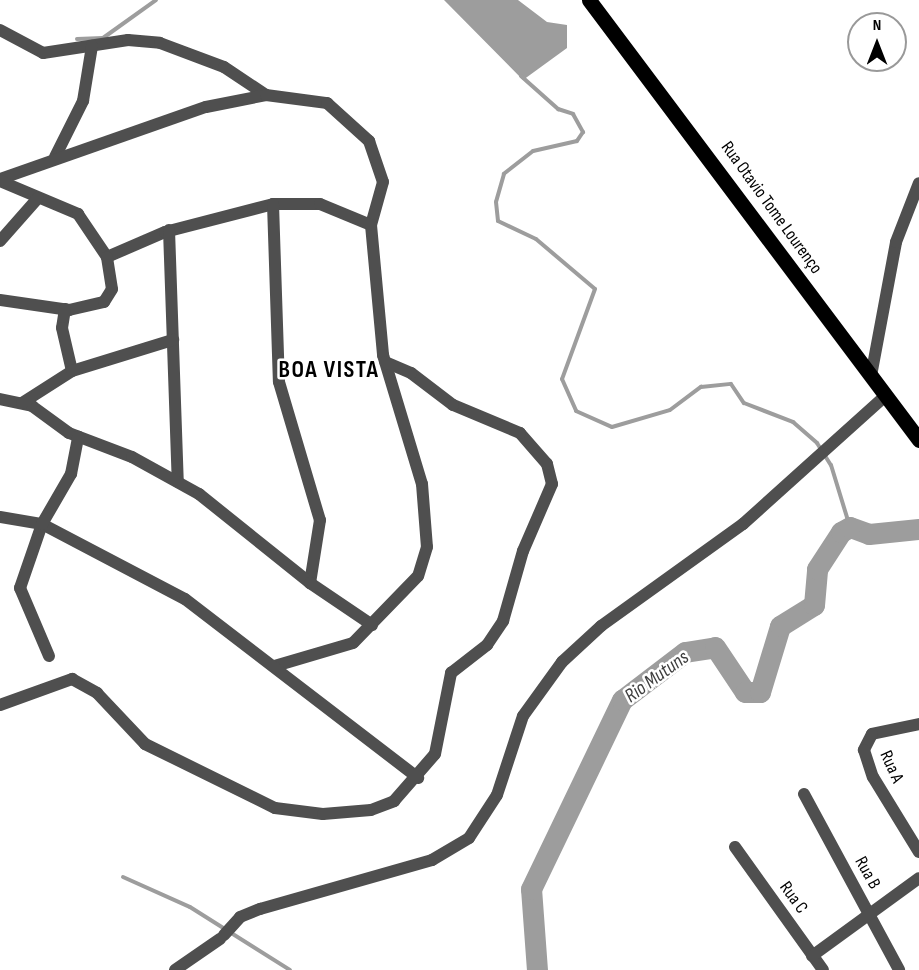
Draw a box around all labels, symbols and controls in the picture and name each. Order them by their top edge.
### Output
north arrow [847,12,907,72]
text: N [873,16,881,35]
street label: Rua Otavio Tome Lourenço [716,138,826,278]
district label: BOA VISTA [279,356,379,384]
water label: Rio Mutuns [620,646,694,708]
street label: Rua A [874,747,908,787]
street label: Rua B [849,853,885,893]
street label: Rua C [774,878,812,918]

